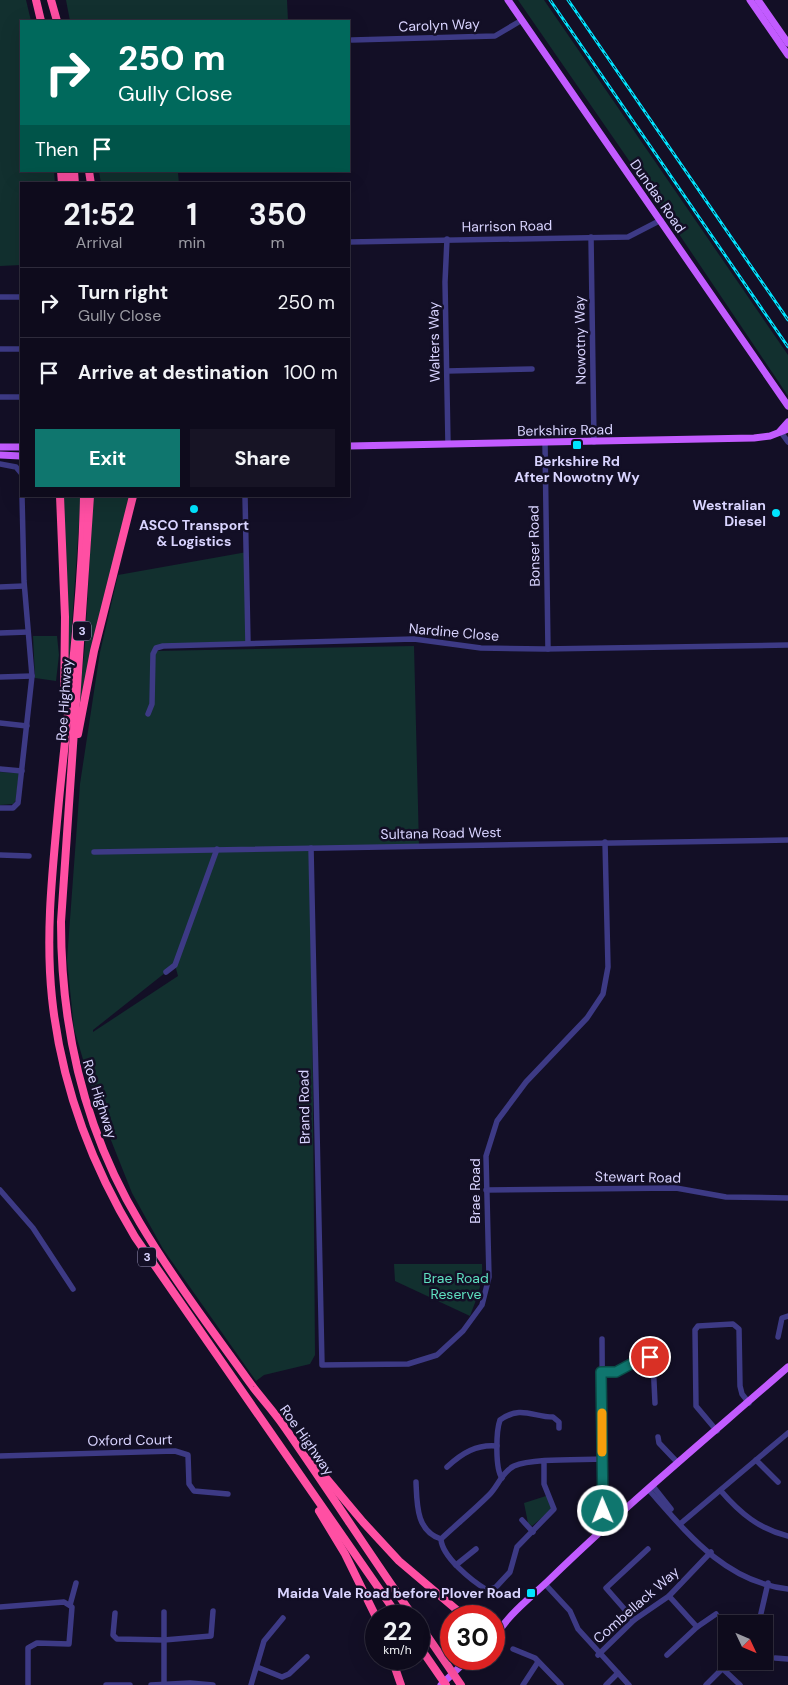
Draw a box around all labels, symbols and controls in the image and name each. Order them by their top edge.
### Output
street label: Carolyn Way [398,15,480,35]
text: 250 m [118,35,226,81]
icon: right [35,40,100,105]
text: Gully Close [118,79,232,108]
icon: arrive [88,135,116,163]
text: Then [35,137,78,162]
street label: Dundas Road [626,156,690,236]
text: 21:52 [63,195,135,234]
text: 1 [186,195,197,234]
text: 350 [249,195,307,234]
street label: Harrison Road [462,216,552,236]
text: Arrival [76,232,122,253]
text: min [178,232,205,253]
text: m [271,232,285,253]
text: Turn right [78,280,168,305]
icon: right [35,289,63,317]
text: 250 m [277,290,335,315]
street label: Nowotny Way [570,295,590,385]
street label: Walters Way [424,301,444,383]
text: Gully Close [78,305,161,326]
icon: arrive [35,359,63,387]
text: Arrive at destination [78,360,269,385]
text: 100 m [284,360,338,385]
street label: Berkshire Road [517,420,613,440]
button: Exit [35,429,180,487]
button: Share [190,429,335,487]
marker: Berkshire Rd After Nowotny Wy [571,439,583,451]
place label: Berkshire Rd After Nowotny Wy [514,452,640,486]
place label: Westralian Diesel [692,496,766,530]
marker: ASCO Transport & Logistics [188,503,200,515]
street label: Bonser Road [524,505,544,587]
marker: Westralian Diesel [770,507,782,519]
place label: ASCO Transport & Logistics [139,516,249,550]
street label: Nardine Close [408,619,500,645]
road number: 3 [73,622,91,640]
street label: Roe Highway [52,658,76,742]
street label: Sultana Road West [380,823,502,843]
street label: Roe Highway [79,1057,121,1141]
street label: Brand Road [294,1070,314,1144]
street label: Brae Road [466,1158,484,1224]
street label: Stewart Road [595,1167,681,1187]
road number: 3 [138,1248,156,1266]
park label: Brae Road Reserve [423,1269,489,1303]
pin [629,1336,671,1378]
icon: arrive [636,1343,664,1371]
street label: Roe Highway [276,1401,338,1479]
street label: Oxford Court [87,1430,173,1450]
position arrow [576,1484,628,1536]
street label: Combellack Way [589,1563,683,1647]
place label: Maida Vale Road before Plover Road [277,1584,521,1602]
marker: Maida Vale Road before Plover Road [525,1587,537,1599]
speed limit sign: 30 [440,1605,505,1670]
text: 22 [383,1615,412,1648]
north arrow [718,1615,772,1670]
map controls [718,1615,773,1670]
text: km/h [383,1642,412,1658]

